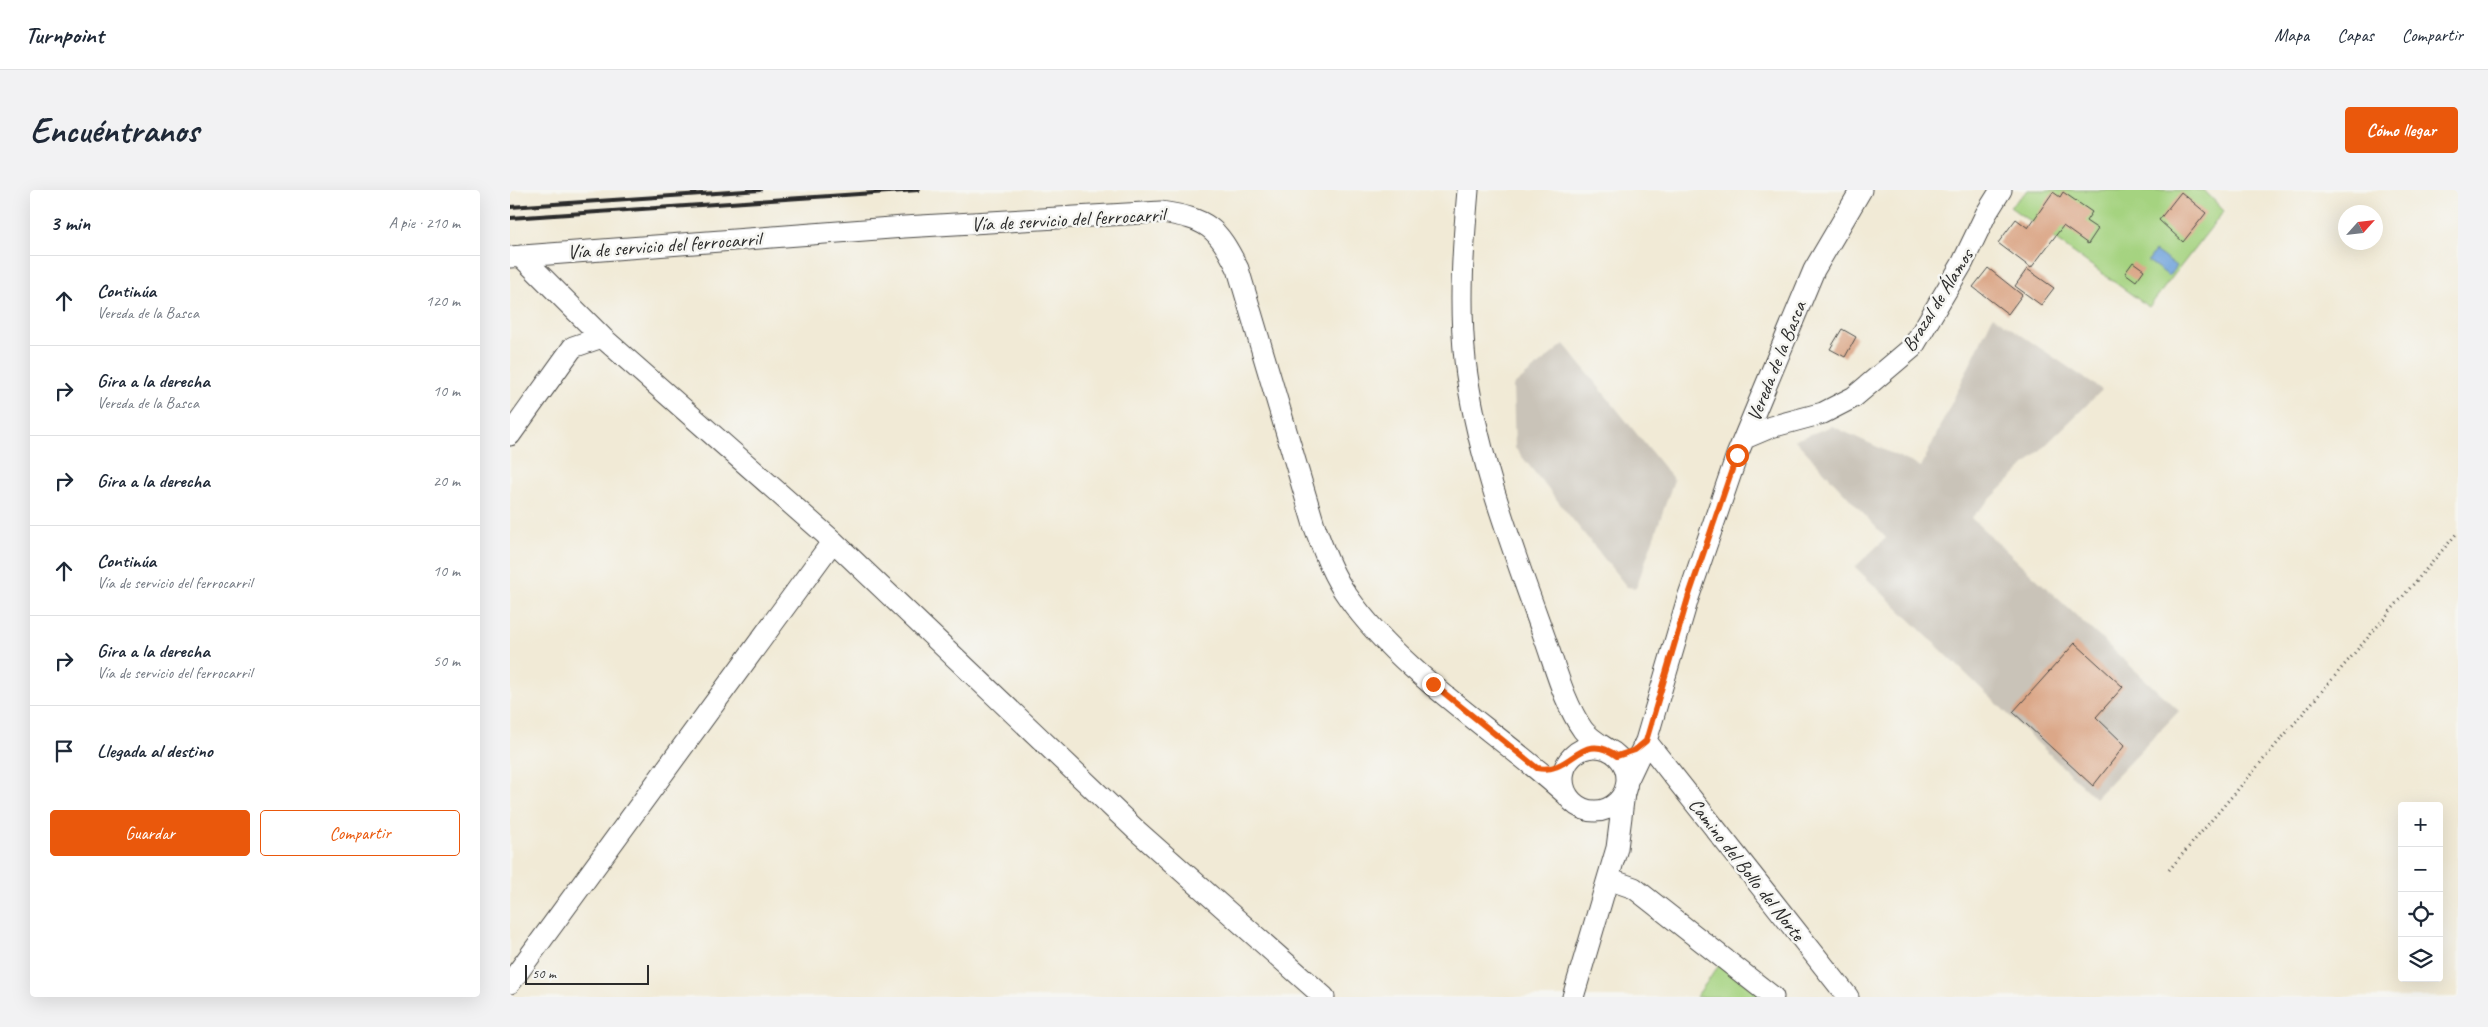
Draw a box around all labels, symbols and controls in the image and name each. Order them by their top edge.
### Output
text: Turnpoint [25,20,104,50]
text: Mapa [2274,24,2309,46]
text: Capas [2337,24,2374,46]
text: Compartir [2402,24,2463,46]
button: Cómo llegar [2345,107,2458,153]
text: Encuéntranos [30,108,199,153]
street label: Vía de servicio del ferrocarril [971,202,1169,237]
north arrow [2338,205,2383,250]
text: 3 min [50,210,90,236]
text: A pie · 210 m [389,213,460,233]
street label: Vía de servicio del ferrocarril [566,226,765,265]
street label: Brazal de Álamos [1896,242,1980,356]
text: Continúa [97,279,156,303]
icon: ahead [50,287,78,315]
text: 120 m [426,291,460,311]
street label: Vereda de la Basca [1741,296,1812,425]
text: Vereda de la Basca [97,303,199,323]
text: Gira a la derecha [97,369,210,393]
icon: right [50,377,78,405]
text: 10 m [433,381,460,401]
text: Vereda de la Basca [97,393,199,413]
route start [1726,444,1749,467]
icon: right [50,467,78,495]
text: Gira a la derecha [97,469,210,493]
text: 20 m [433,471,460,491]
text: Continúa [97,549,156,573]
icon: ahead [50,557,78,585]
text: 10 m [433,561,460,581]
text: Vía de servicio del ferrocarril [97,573,252,593]
text: Gira a la derecha [97,639,210,663]
icon: right [50,647,78,675]
text: 50 m [433,651,460,671]
text: Vía de servicio del ferrocarril [97,663,252,683]
route end [1422,673,1445,696]
icon: arrive [50,737,78,765]
text: Llegada al destino [97,739,213,763]
street label: Camino del Bollo del Norte [1683,793,1811,947]
map controls [2398,802,2443,982]
button: + [2398,802,2443,847]
button: Guardar [50,810,250,856]
button: Compartir [260,810,460,856]
button: − [2398,847,2443,892]
button: locate [2398,892,2443,937]
button: layers [2398,937,2443,982]
scale bar [525,962,649,985]
text: 50 m [532,965,556,982]

